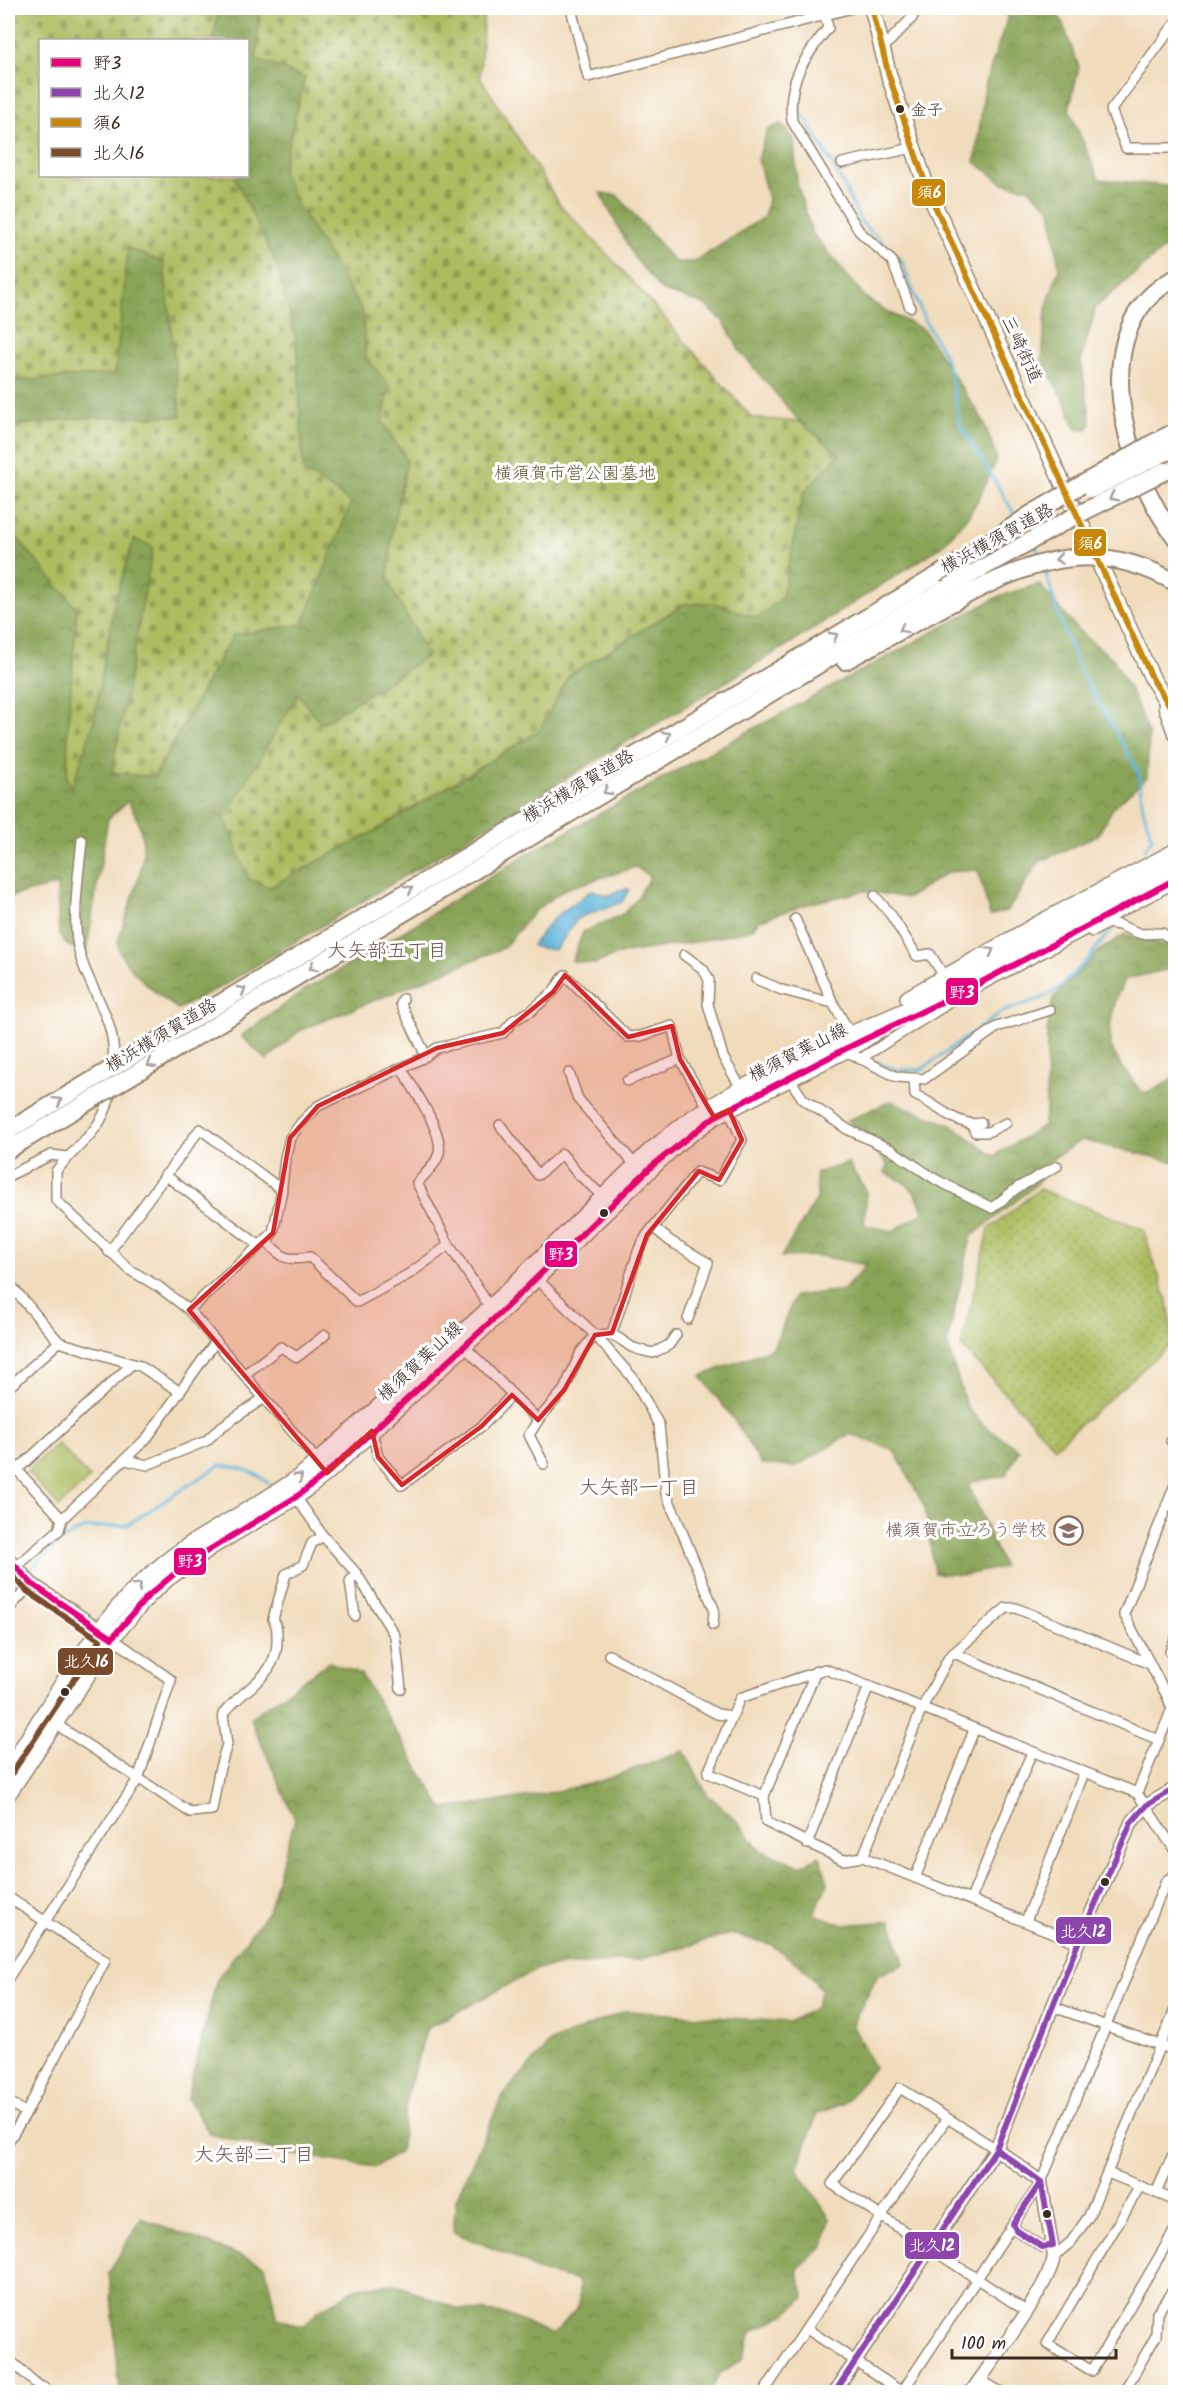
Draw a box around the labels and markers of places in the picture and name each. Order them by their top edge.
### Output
place label: 金子 [911,98,943,123]
marker: 金子 [894,103,906,115]
unlabelled marker [598,1207,610,1219]
school or university icon: 横須賀市立ろう学校 [1052,1514,1084,1546]
place label: 横須賀市立ろう学校 [885,1517,1047,1546]
unlabelled marker [59,1686,71,1698]
unlabelled marker [1099,1876,1111,1888]
unlabelled marker [1041,2208,1053,2220]

